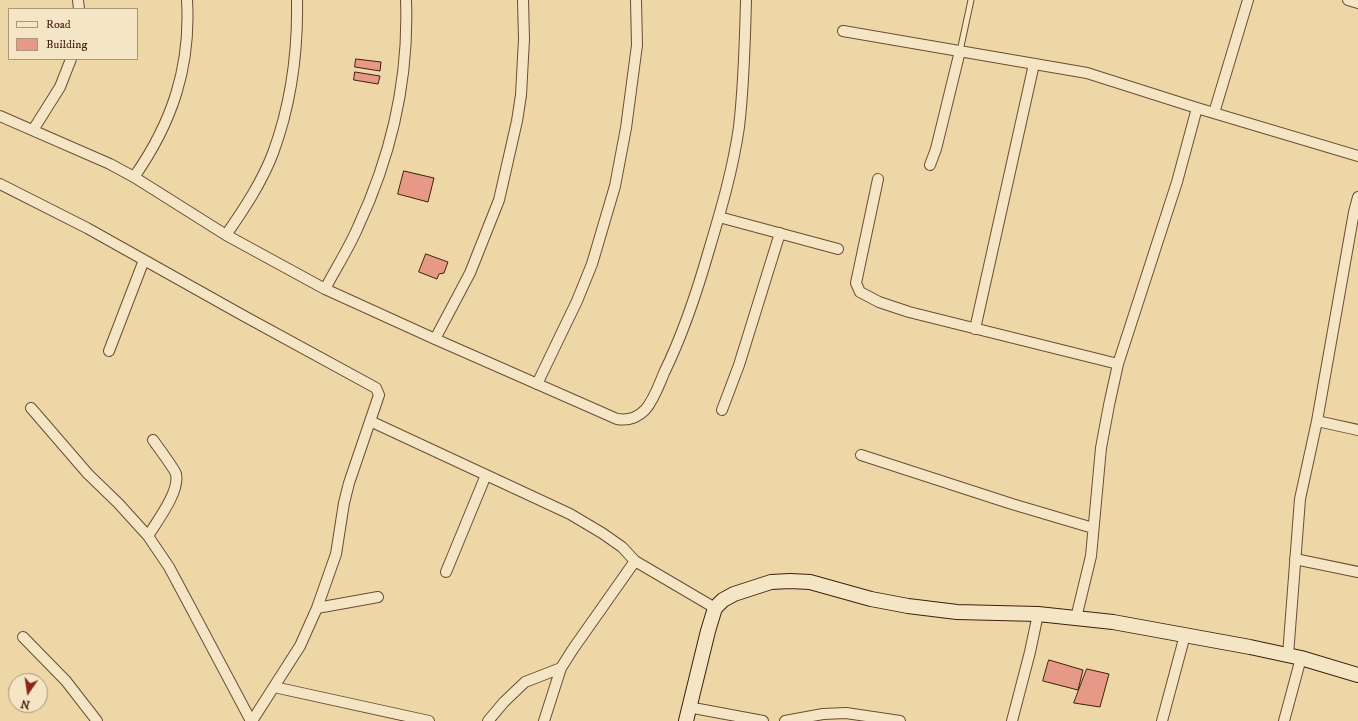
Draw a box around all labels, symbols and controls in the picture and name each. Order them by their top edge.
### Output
legend [8,8,138,60]
text: Road [46,17,71,32]
text: Building [46,37,87,52]
north arrow [8,673,48,713]
text: N [20,696,32,712]

